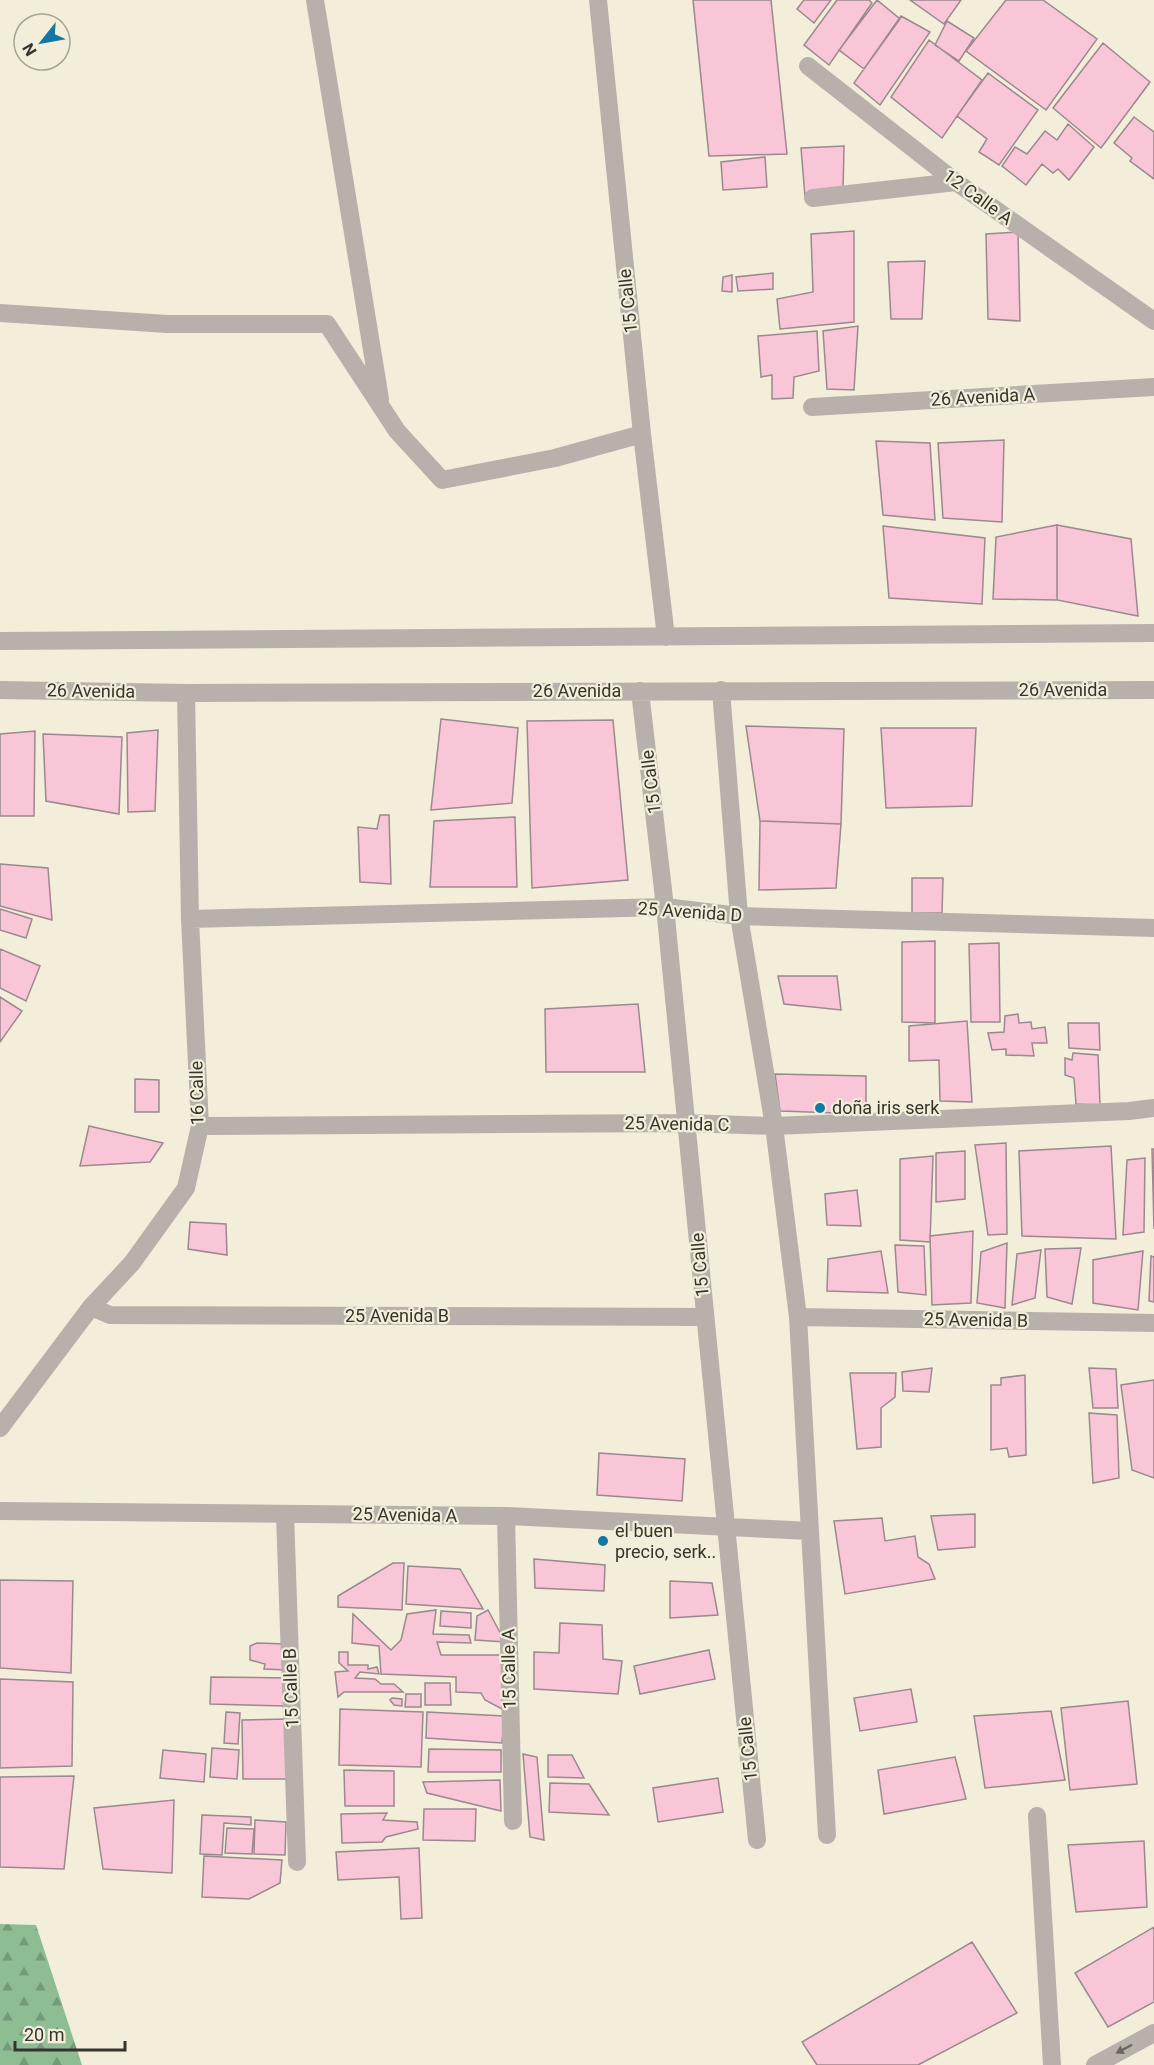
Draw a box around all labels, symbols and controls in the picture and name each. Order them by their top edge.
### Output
north arrow [12,12,72,72]
text: N [19,40,41,59]
street label: 12 Calle A [939,164,1017,229]
street label: 15 Calle [614,268,641,334]
street label: 26 Avenida A [930,383,1036,410]
street label: 26 Avenida [47,679,135,702]
street label: 26 Avenida [1019,679,1107,700]
street label: 26 Avenida [533,680,621,701]
street label: 15 Calle [636,749,665,815]
street label: 25 Avenida D [637,897,743,926]
street label: 16 Calle [185,1061,208,1125]
place label: doña iris serk [832,1097,940,1118]
marker: doña iris serk [813,1101,827,1115]
street label: 25 Avenida C [625,1112,729,1135]
street label: 15 Calle [686,1232,713,1298]
street label: 25 Avenida B [345,1305,449,1326]
street label: 25 Avenida B [924,1308,1028,1331]
street label: 25 Avenida A [353,1503,458,1526]
place label: el buen precio, serk.. [615,1520,716,1562]
marker: el buen precio, serk.. [596,1534,610,1548]
street label: 15 Calle A [497,1628,520,1710]
street label: 15 Calle B [279,1648,302,1728]
street label: 15 Calle [734,1716,761,1782]
scale bar [15,2014,124,2052]
text: 20 m [24,2024,64,2045]
one-way arrow [1116,2044,1133,2054]

